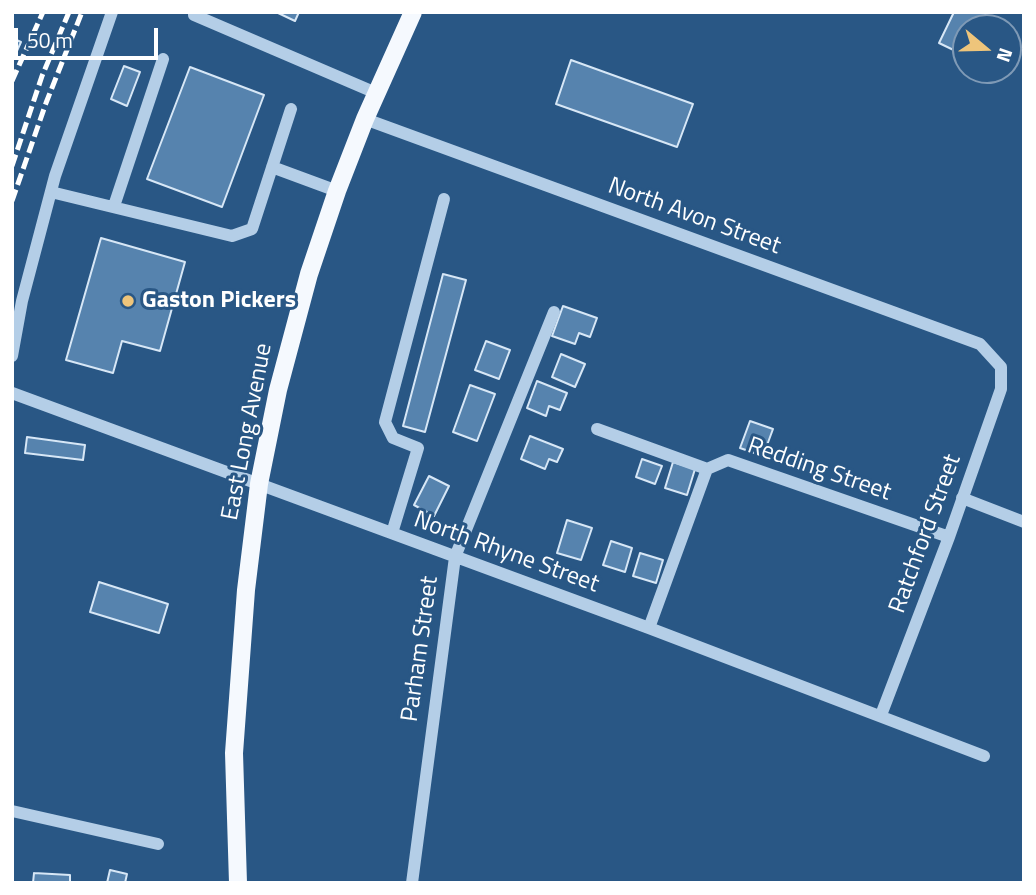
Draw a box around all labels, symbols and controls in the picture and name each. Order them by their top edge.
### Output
scale bar [18,14,161,58]
north arrow [952,14,1022,84]
text: 50 m [27,24,73,56]
text: N [990,44,1021,66]
street label: North Avon Street [604,172,784,262]
place label: Gaston Pickers [142,287,296,315]
marker: Gaston Pickers [120,293,136,309]
street label: East Long Avenue [217,341,279,523]
street label: Redding Street [744,432,894,508]
street label: Ratchford Street [884,451,968,617]
street label: North Rhyne Street [409,506,603,600]
street label: Parham Street [397,574,445,724]

